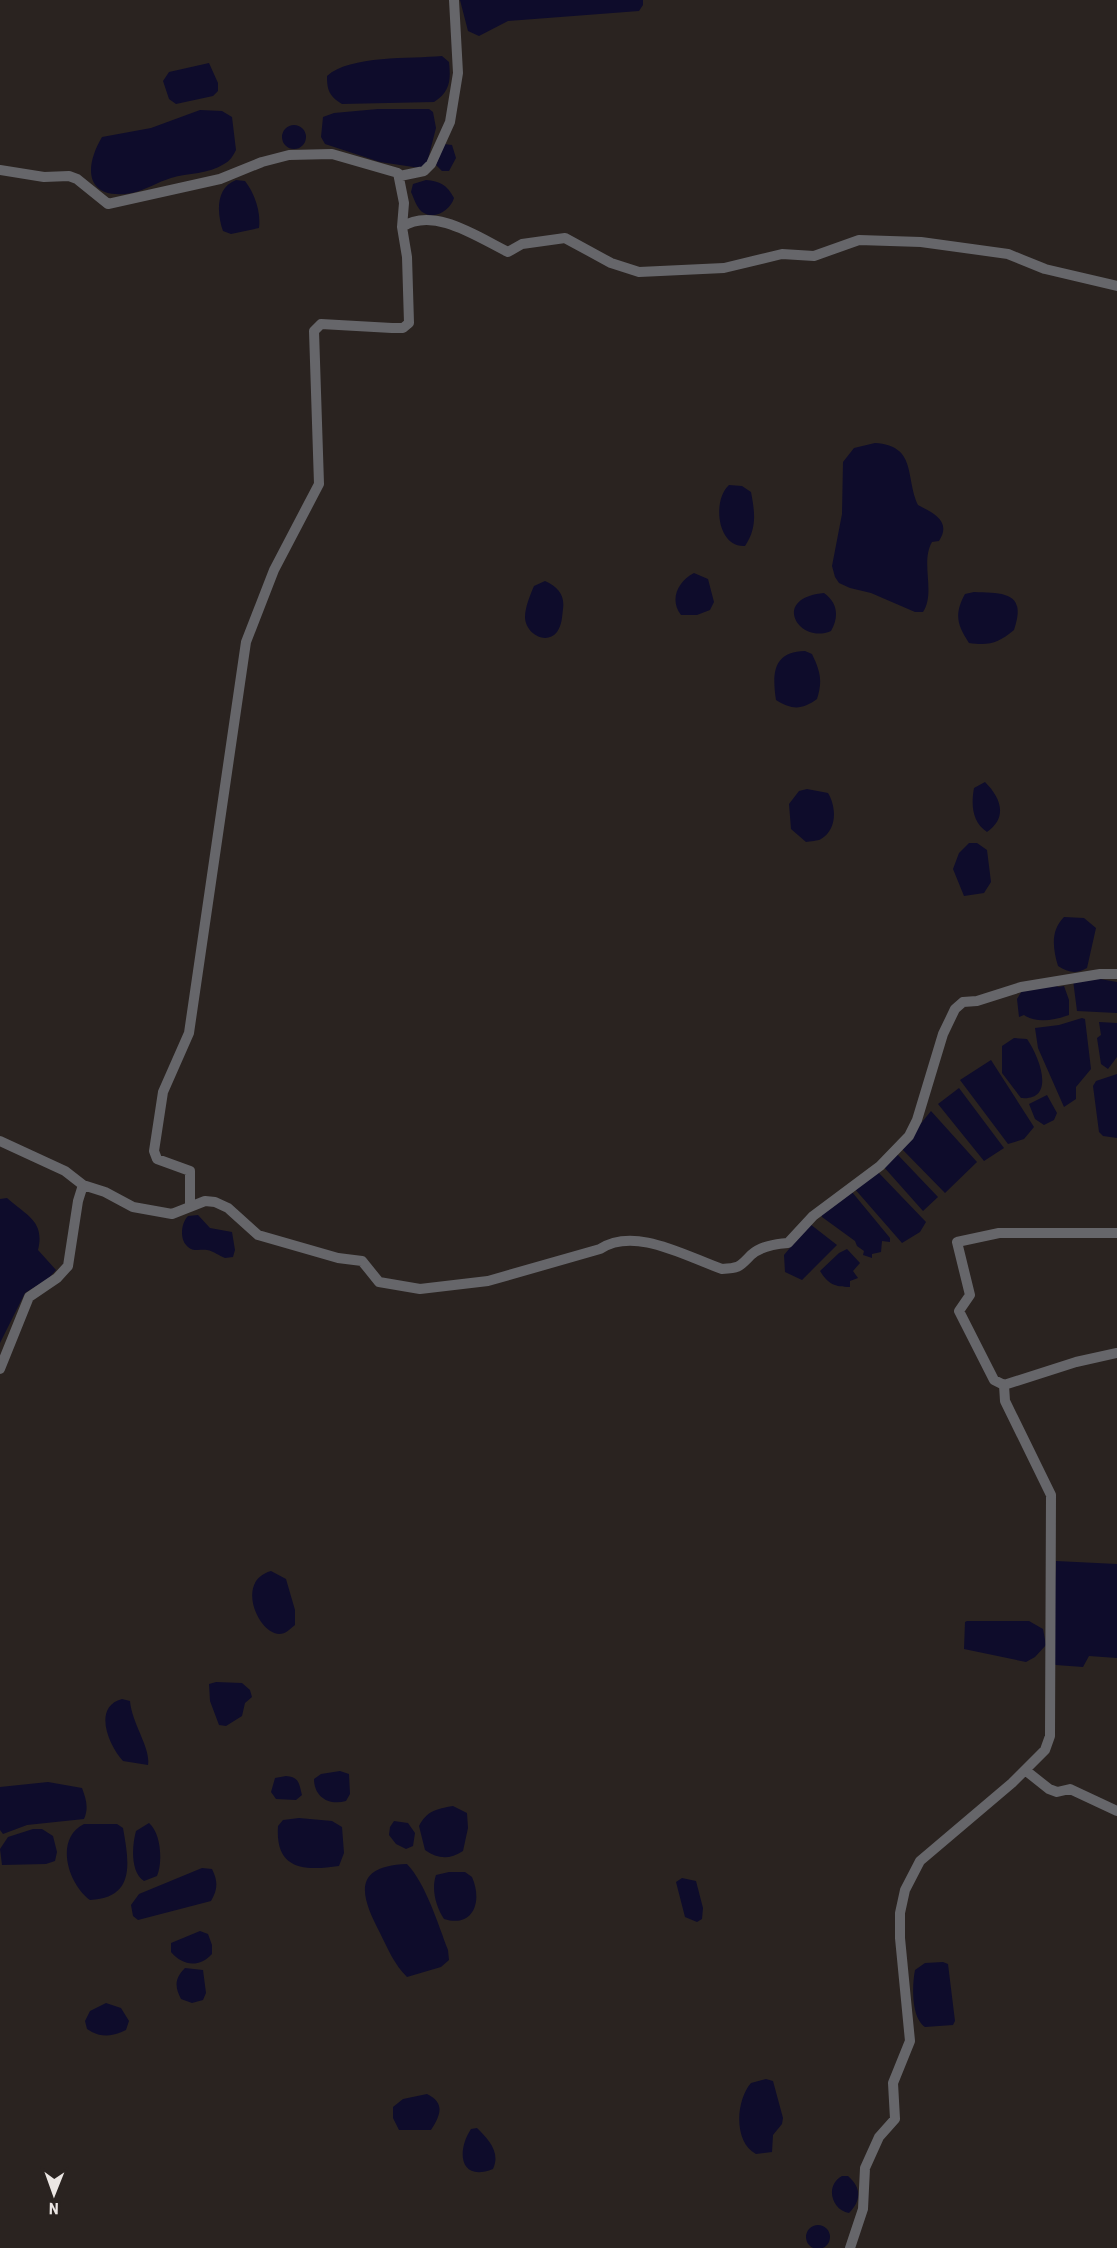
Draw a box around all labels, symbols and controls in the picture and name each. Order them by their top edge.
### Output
north arrow [24,2164,84,2224]
text: N [49,2199,59,2218]

